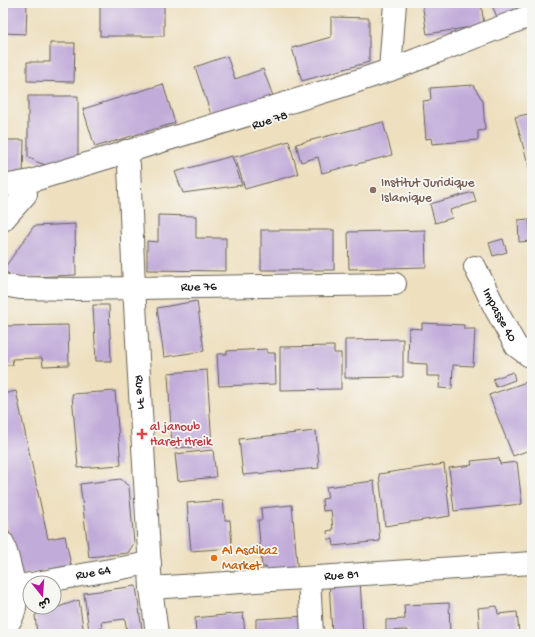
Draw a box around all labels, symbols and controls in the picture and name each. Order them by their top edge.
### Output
street label: Rue 78 [250,108,290,134]
place label: Institut Juridique Islamique [381,176,475,206]
marker: Institut Juridique Islamique [368,185,378,195]
street label: Rue 76 [181,279,217,295]
street label: Impasse 40 [479,286,520,345]
street label: Rue 71 [131,375,148,410]
place label: al janoub Haret Hreik [150,420,213,450]
marker: al janoub Haret Hreik [137,429,147,439]
place label: Al Asdika2 Market [222,544,279,574]
marker: Al Asdika2 Market [209,553,219,563]
street label: Rue 64 [74,563,112,583]
street label: Rue 81 [324,567,360,584]
north arrow [22,575,62,615]
text: ش [37,595,52,610]

